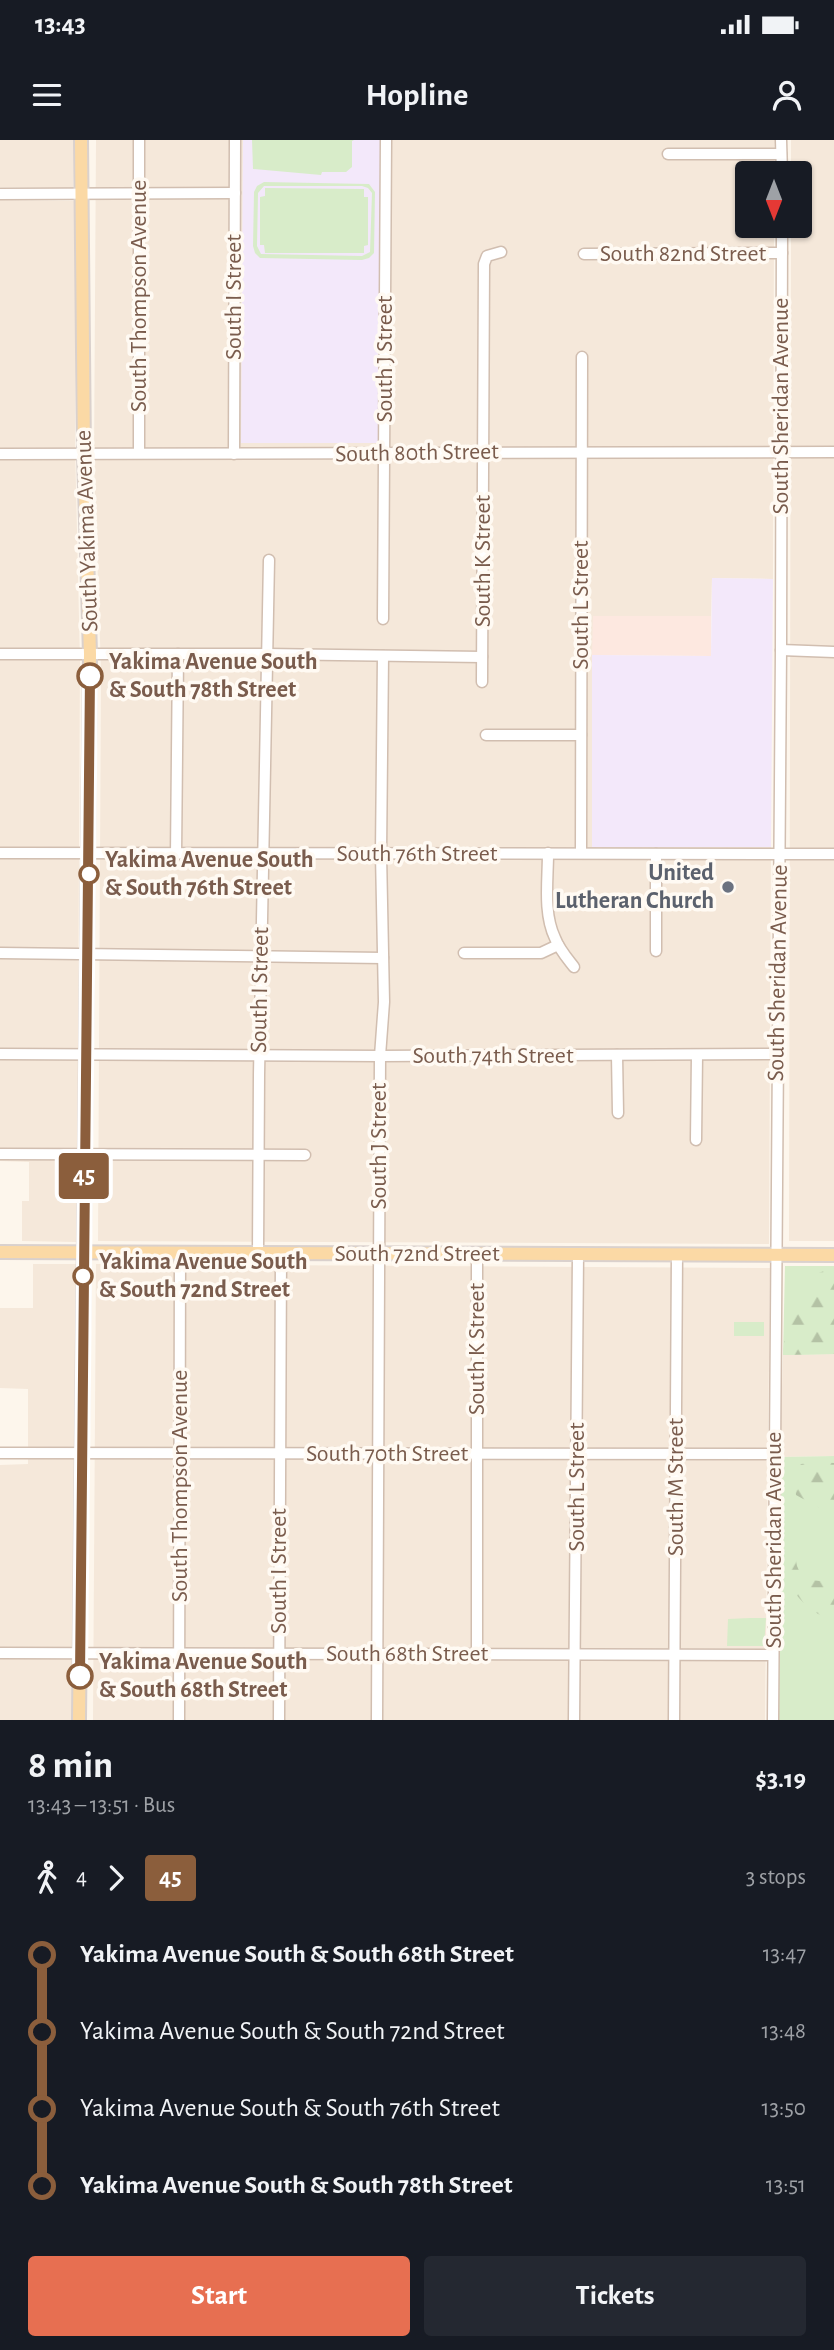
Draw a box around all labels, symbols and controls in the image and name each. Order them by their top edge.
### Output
text: 13:43 [35,11,86,37]
icon: menu [28,76,66,114]
icon: person [768,76,806,114]
text: Hopline [366,79,468,111]
north arrow [735,161,812,238]
map controls [735,161,812,238]
street label: South Thompson Avenue [127,180,151,412]
street label: South I Street [222,234,246,360]
street label: South 82nd Street [600,242,767,266]
street label: South J Street [373,295,397,422]
street label: South Sheridan Avenue [769,298,793,514]
street label: South Yakima Avenue [71,430,103,632]
street label: South 80th Street [335,440,499,466]
street label: South K Street [471,494,495,627]
street label: South L Street [569,540,593,670]
place label: Yakima Avenue South & South 78th Street [109,650,318,702]
marker: Yakima Avenue South & South 78th Street [77,663,103,689]
street label: South 76th Street [337,842,498,866]
place label: Yakima Avenue South & South 76th Street [105,848,314,900]
place label: United Lutheran Church [555,861,714,913]
marker: Yakima Avenue South & South 76th Street [79,864,99,884]
street label: South Sheridan Avenue [764,864,792,1082]
marker: United Lutheran Church [720,879,736,895]
street label: South I Street [247,927,273,1053]
street label: South 74th Street [412,1044,574,1068]
street label: South J Street [367,1082,391,1209]
line badge: 45 [52,1153,116,1199]
text: 45 [73,1164,95,1188]
street label: South 72nd Street [334,1242,500,1266]
place label: Yakima Avenue South & South 72nd Street [99,1250,308,1302]
marker: Yakima Avenue South & South 72nd Street [73,1266,93,1286]
street label: South K Street [465,1282,489,1415]
street label: South Thompson Avenue [168,1370,192,1602]
street label: South M Street [664,1417,688,1556]
street label: South L Street [565,1422,589,1552]
street label: South Sheridan Avenue [762,1432,786,1648]
street label: South 70th Street [306,1442,468,1466]
street label: South I Street [267,1508,291,1634]
street label: South 68th Street [326,1642,488,1666]
place label: Yakima Avenue South & South 68th Street [99,1650,308,1702]
marker: Yakima Avenue South & South 68th Street [67,1663,93,1689]
text: 8 min [28,1747,113,1785]
text: $3.19 [755,1766,806,1792]
text: 13:43 – 13:51 · Bus [28,1794,175,1817]
icon: walk [28,1859,66,1897]
icon: forward [97,1859,135,1897]
text: 4 [76,1866,87,1889]
text: 45 [159,1866,182,1890]
text: 3 stops [746,1866,806,1889]
text: Yakima Avenue South & South 68th Street [80,1941,514,1967]
text: 13:47 [763,1943,806,1966]
text: Yakima Avenue South & South 72nd Street [80,2018,505,2044]
text: 13:48 [761,2020,806,2043]
text: Yakima Avenue South & South 76th Street [80,2095,500,2121]
text: 13:50 [762,2097,806,2120]
text: Yakima Avenue South & South 78th Street [80,2172,513,2198]
text: 13:51 [766,2174,806,2197]
button: Start [28,2256,410,2336]
button: Tickets [424,2256,806,2336]

